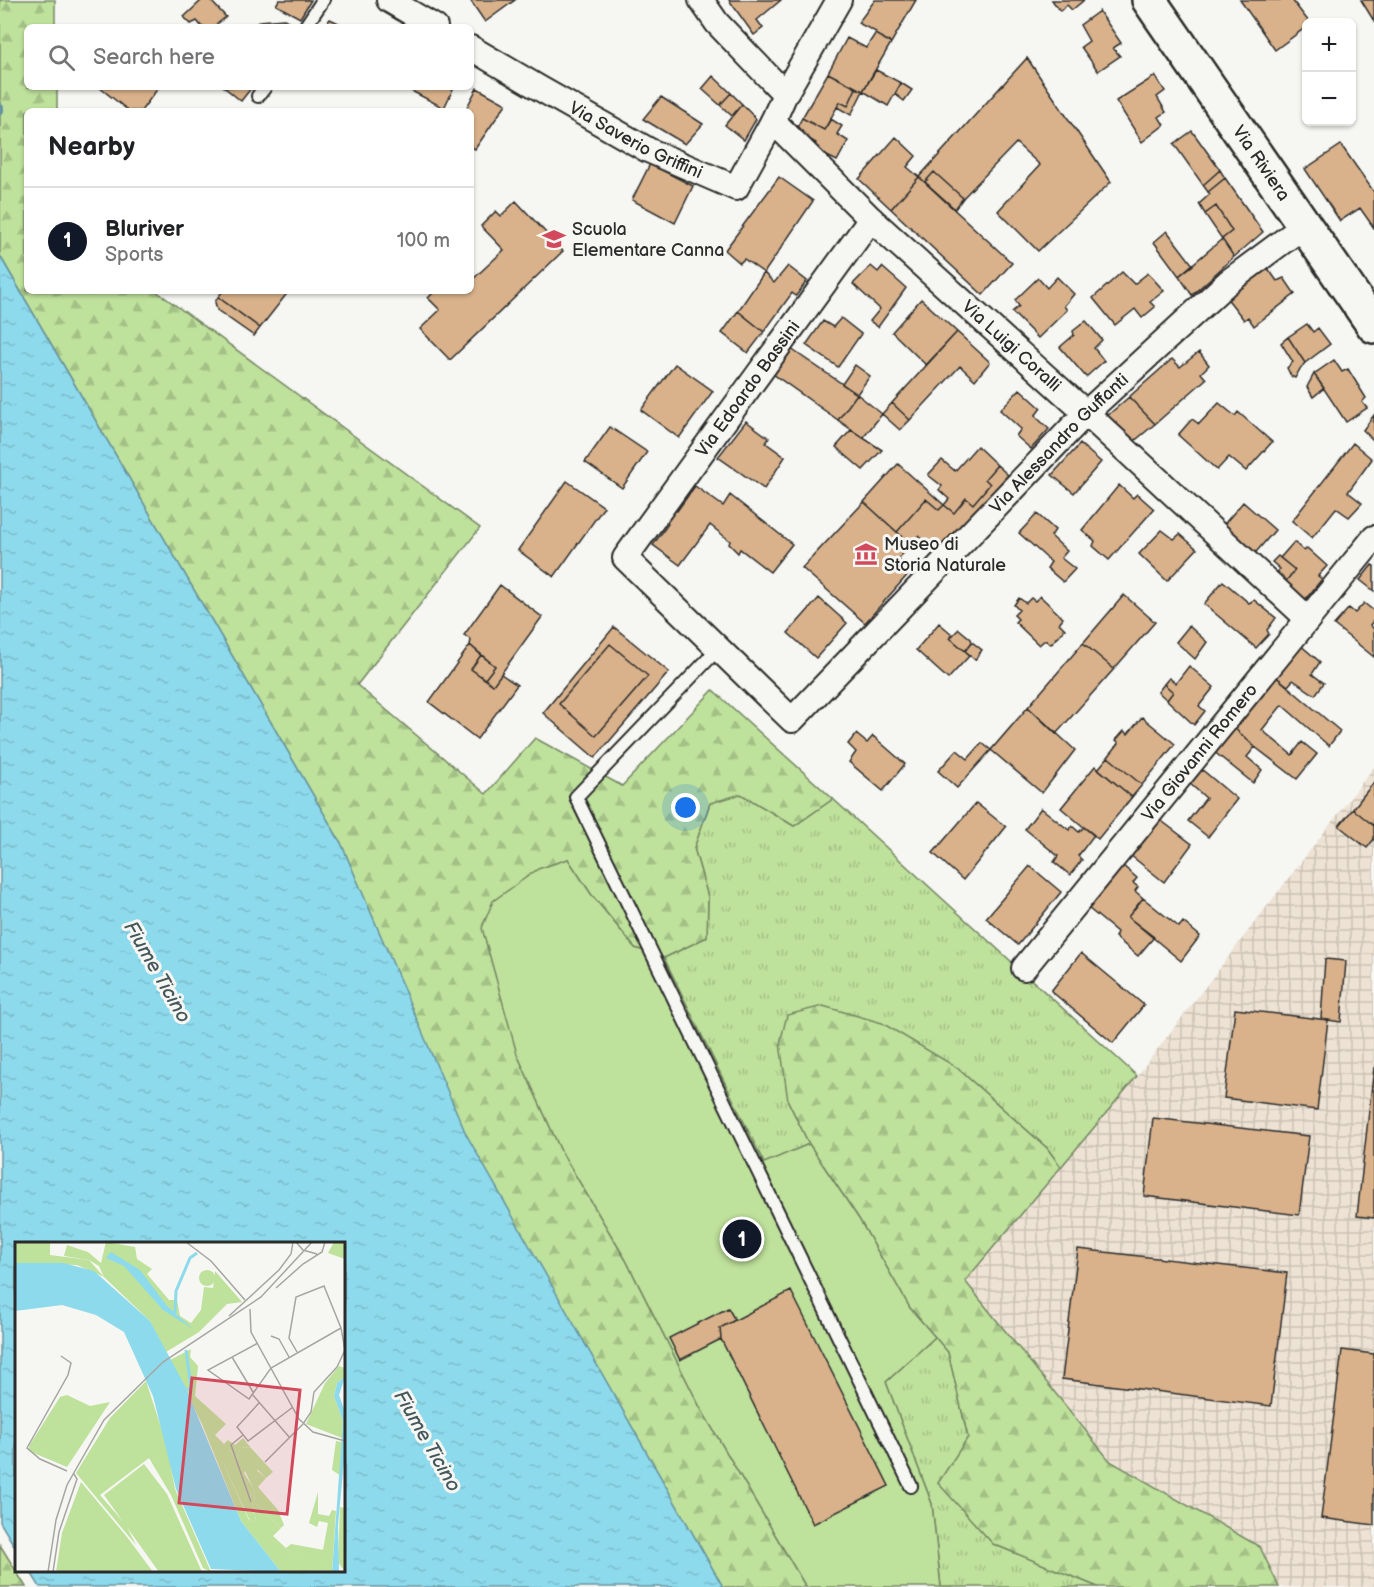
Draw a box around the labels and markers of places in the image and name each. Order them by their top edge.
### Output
place label: Scuola Elementare Canna [572,219,724,261]
school or university icon: Scuola Elementare Canna [541,226,567,252]
place label: Museo di Storia Naturale [884,534,1006,576]
museum icon: Museo di Storia Naturale [853,541,879,567]
pin: 1 [722,1216,762,1262]

